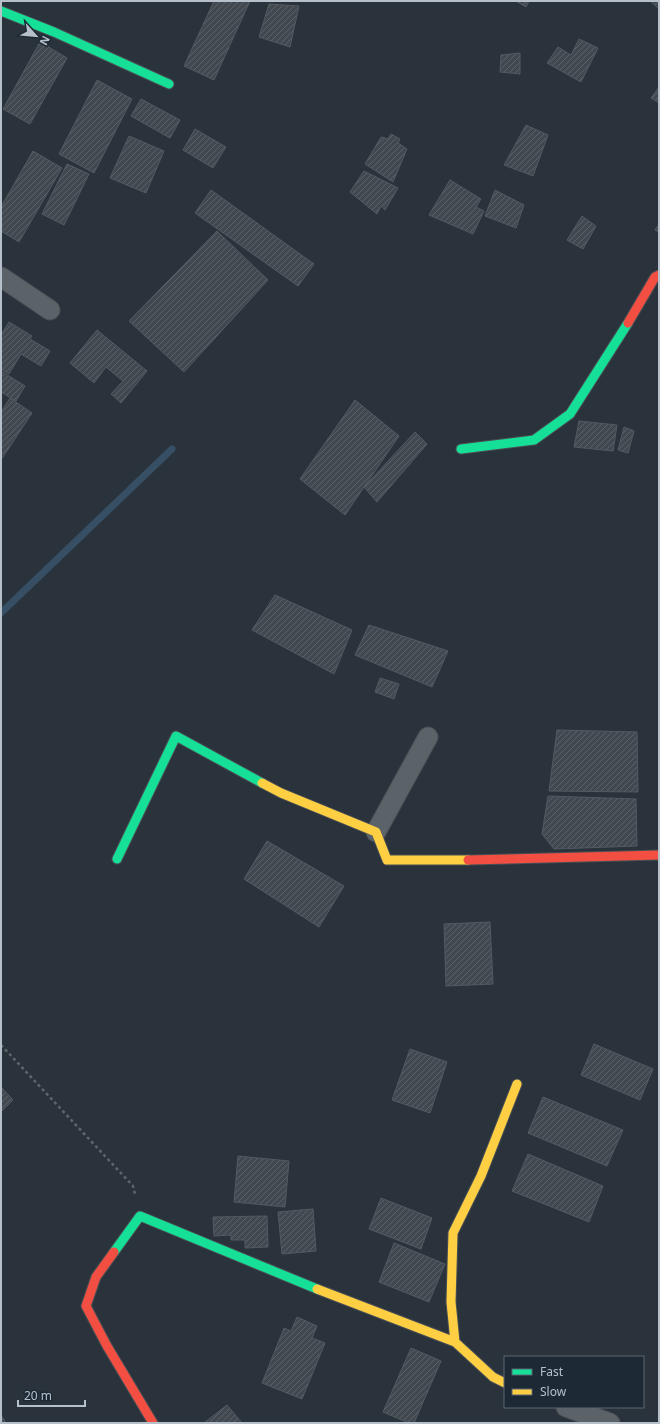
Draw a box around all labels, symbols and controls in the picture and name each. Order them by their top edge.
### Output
north arrow [16,16,56,56]
text: N [37,33,54,48]
legend [504,1356,644,1408]
text: Fast [540,1363,564,1380]
scale bar [18,1382,85,1408]
text: Slow [540,1383,567,1400]
text: 20 m [24,1387,52,1404]

